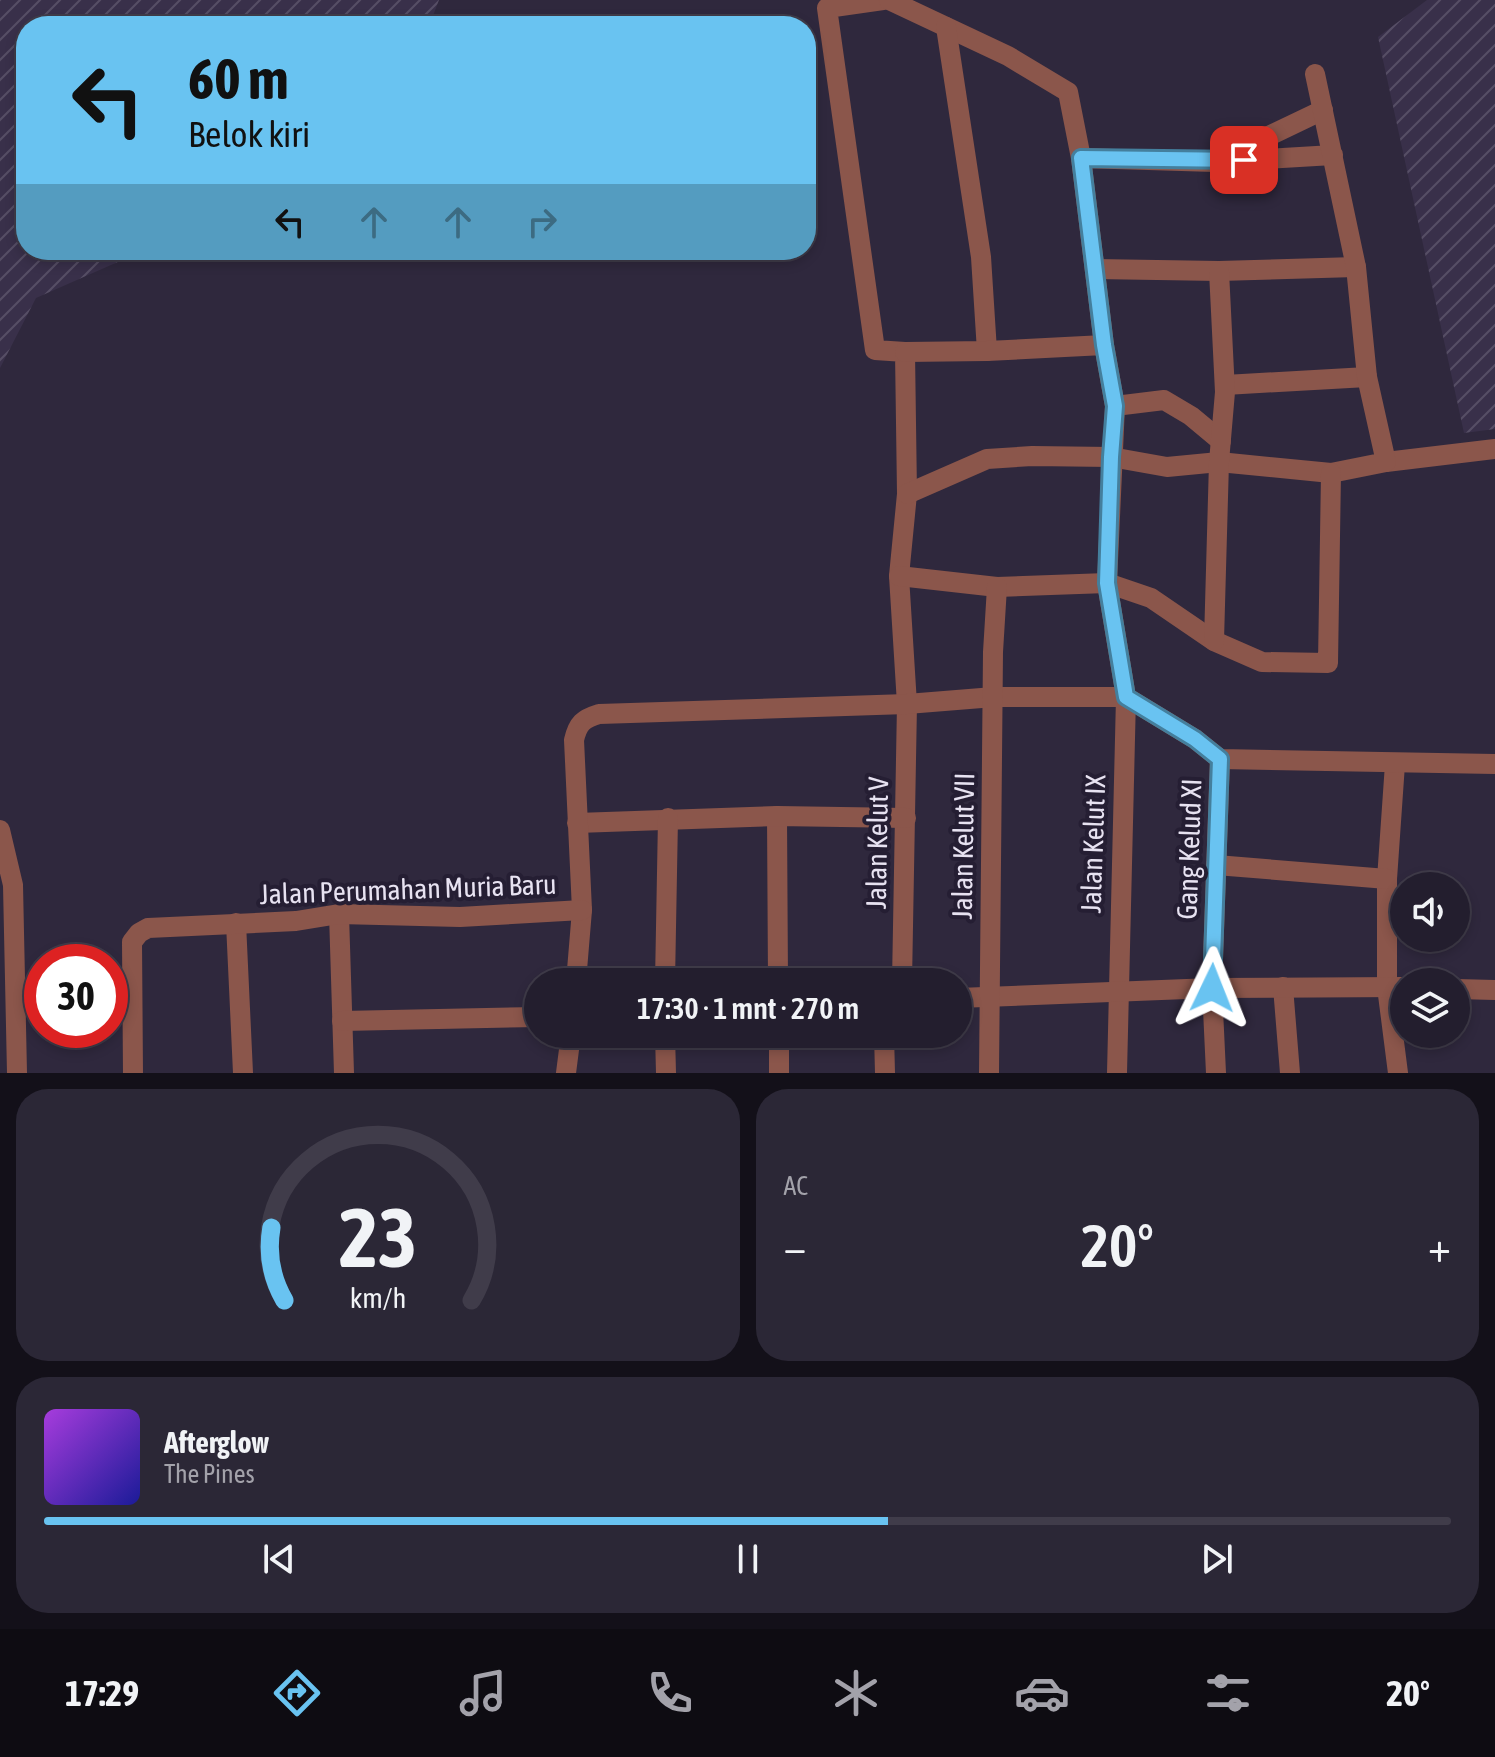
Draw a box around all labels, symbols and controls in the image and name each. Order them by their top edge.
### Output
text: 60 m [188,47,289,111]
icon: left [56,48,160,152]
text: Belok kiri [188,113,310,155]
pin [1210,126,1278,194]
icon: arrive [1222,138,1266,182]
icon: left [268,200,312,244]
icon: ahead [352,200,396,244]
icon: ahead [436,200,480,244]
icon: right [520,200,564,244]
street label: Jalan Kelut VII [946,772,980,920]
street label: Jalan Kelut IX [1075,774,1111,914]
street label: Jalan Kelut V [860,776,894,909]
street label: Gang Kelud XI [1171,778,1207,920]
street label: Jalan Perumahan Muria Baru [259,868,557,910]
map controls [1390,872,1470,1048]
button: sound [1390,872,1470,952]
speed limit sign: 30 [24,944,128,1048]
position arrow [1170,946,1254,1030]
button: layers [1390,968,1470,1048]
text: 17:30 · 1 mnt · 270 m [637,991,859,1025]
text: AC [784,1171,808,1201]
text: 23 [339,1189,417,1285]
text: 20° [1081,1211,1154,1280]
text: − [784,1221,806,1271]
text: + [1428,1221,1451,1271]
text: km/h [349,1281,406,1314]
text: Afterglow [164,1425,269,1459]
text: The Pines [164,1459,255,1489]
icon: previous [257,1537,301,1581]
icon: pause [726,1537,770,1581]
icon: next [1195,1537,1239,1581]
icon: directions [269,1665,325,1721]
icon: music [455,1665,511,1721]
icon: phone [642,1665,698,1721]
icon: climate [828,1665,884,1721]
icon: car [1014,1665,1070,1721]
icon: filters [1200,1665,1256,1721]
text: 17:29 [65,1672,139,1714]
text: 20° [1386,1672,1430,1714]

